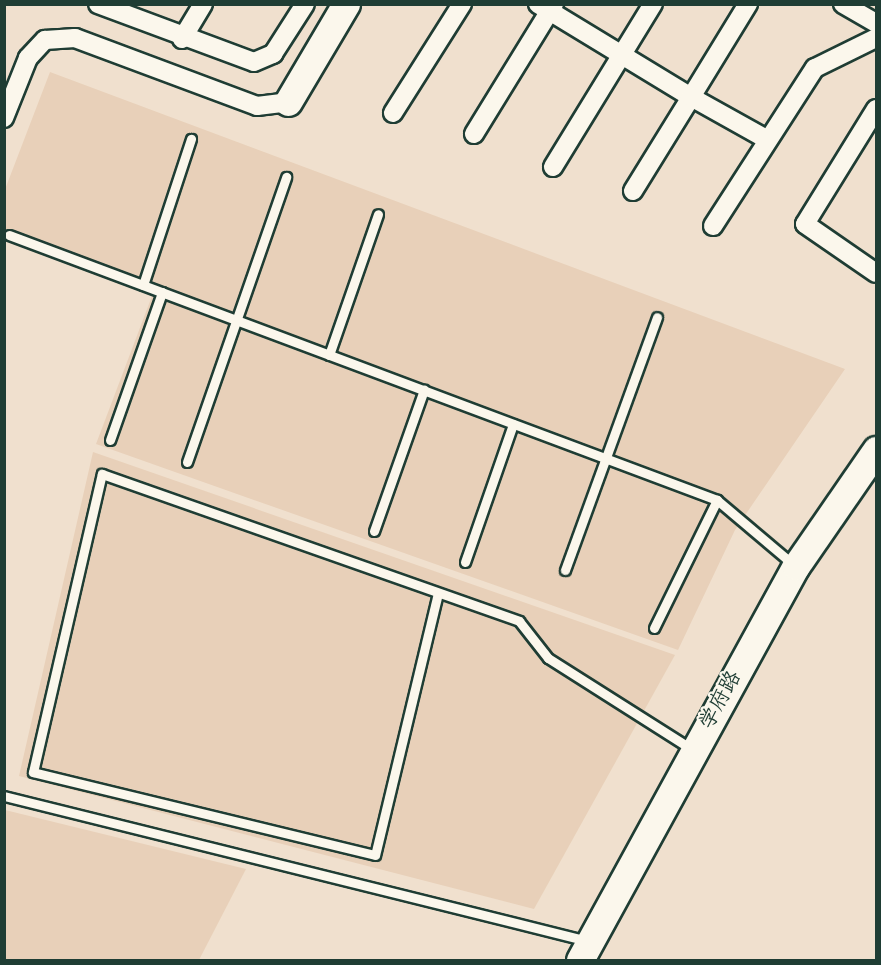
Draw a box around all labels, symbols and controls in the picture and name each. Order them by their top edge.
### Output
street label: 学府路 [696,667,748,735]

